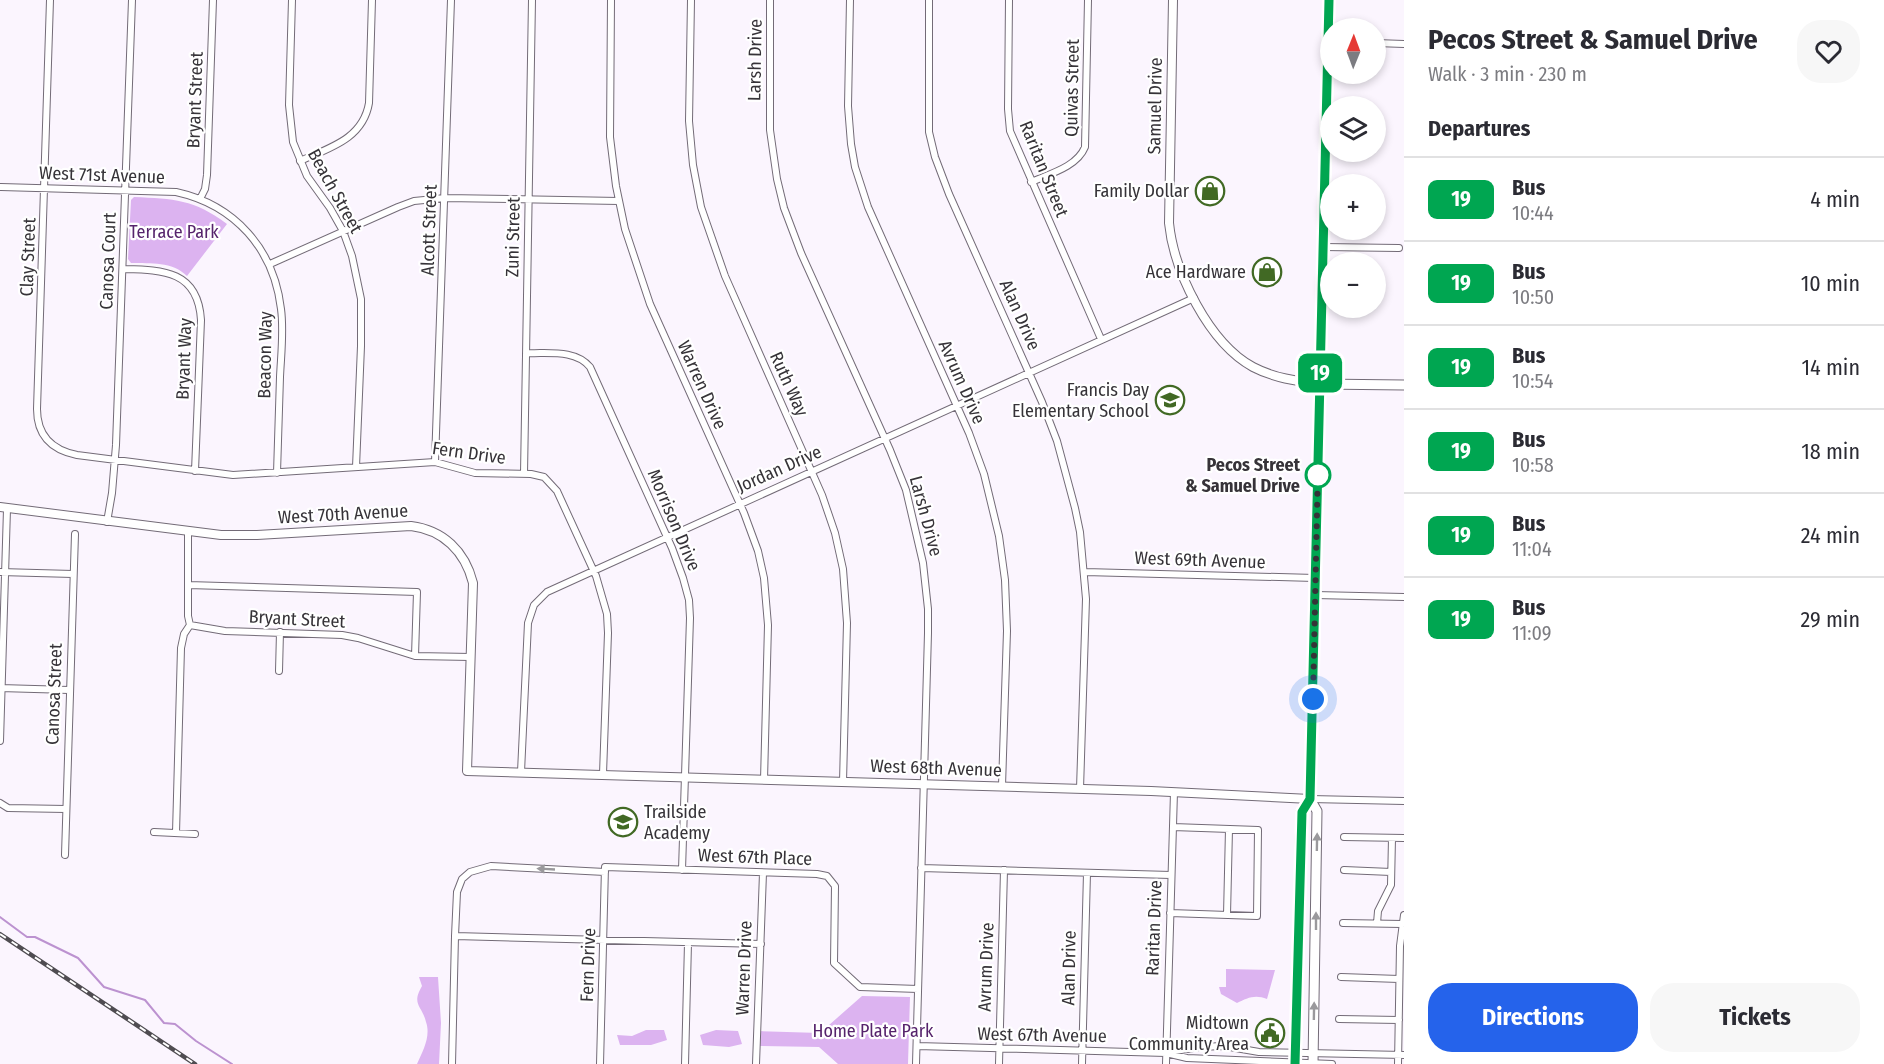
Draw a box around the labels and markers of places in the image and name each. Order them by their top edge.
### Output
shop icon: Family Dollar [1194,175,1226,207]
place label: Family Dollar [1094,180,1190,202]
shop icon: Ace Hardware [1251,256,1283,288]
place label: Ace Hardware [1146,261,1246,283]
place label: Francis Day Elementary School [1012,379,1149,422]
school or university icon: Francis Day Elementary School [1154,384,1186,416]
place label: Pecos Street & Samuel Drive [1185,454,1301,497]
marker: Pecos Street & Samuel Drive [1305,462,1331,488]
place label: Trailside Academy [644,801,710,844]
school or university icon: Trailside Academy [607,806,639,838]
place label: Midtown Community Area [1129,1012,1249,1055]
public building icon: Midtown Community Area [1254,1017,1286,1049]

